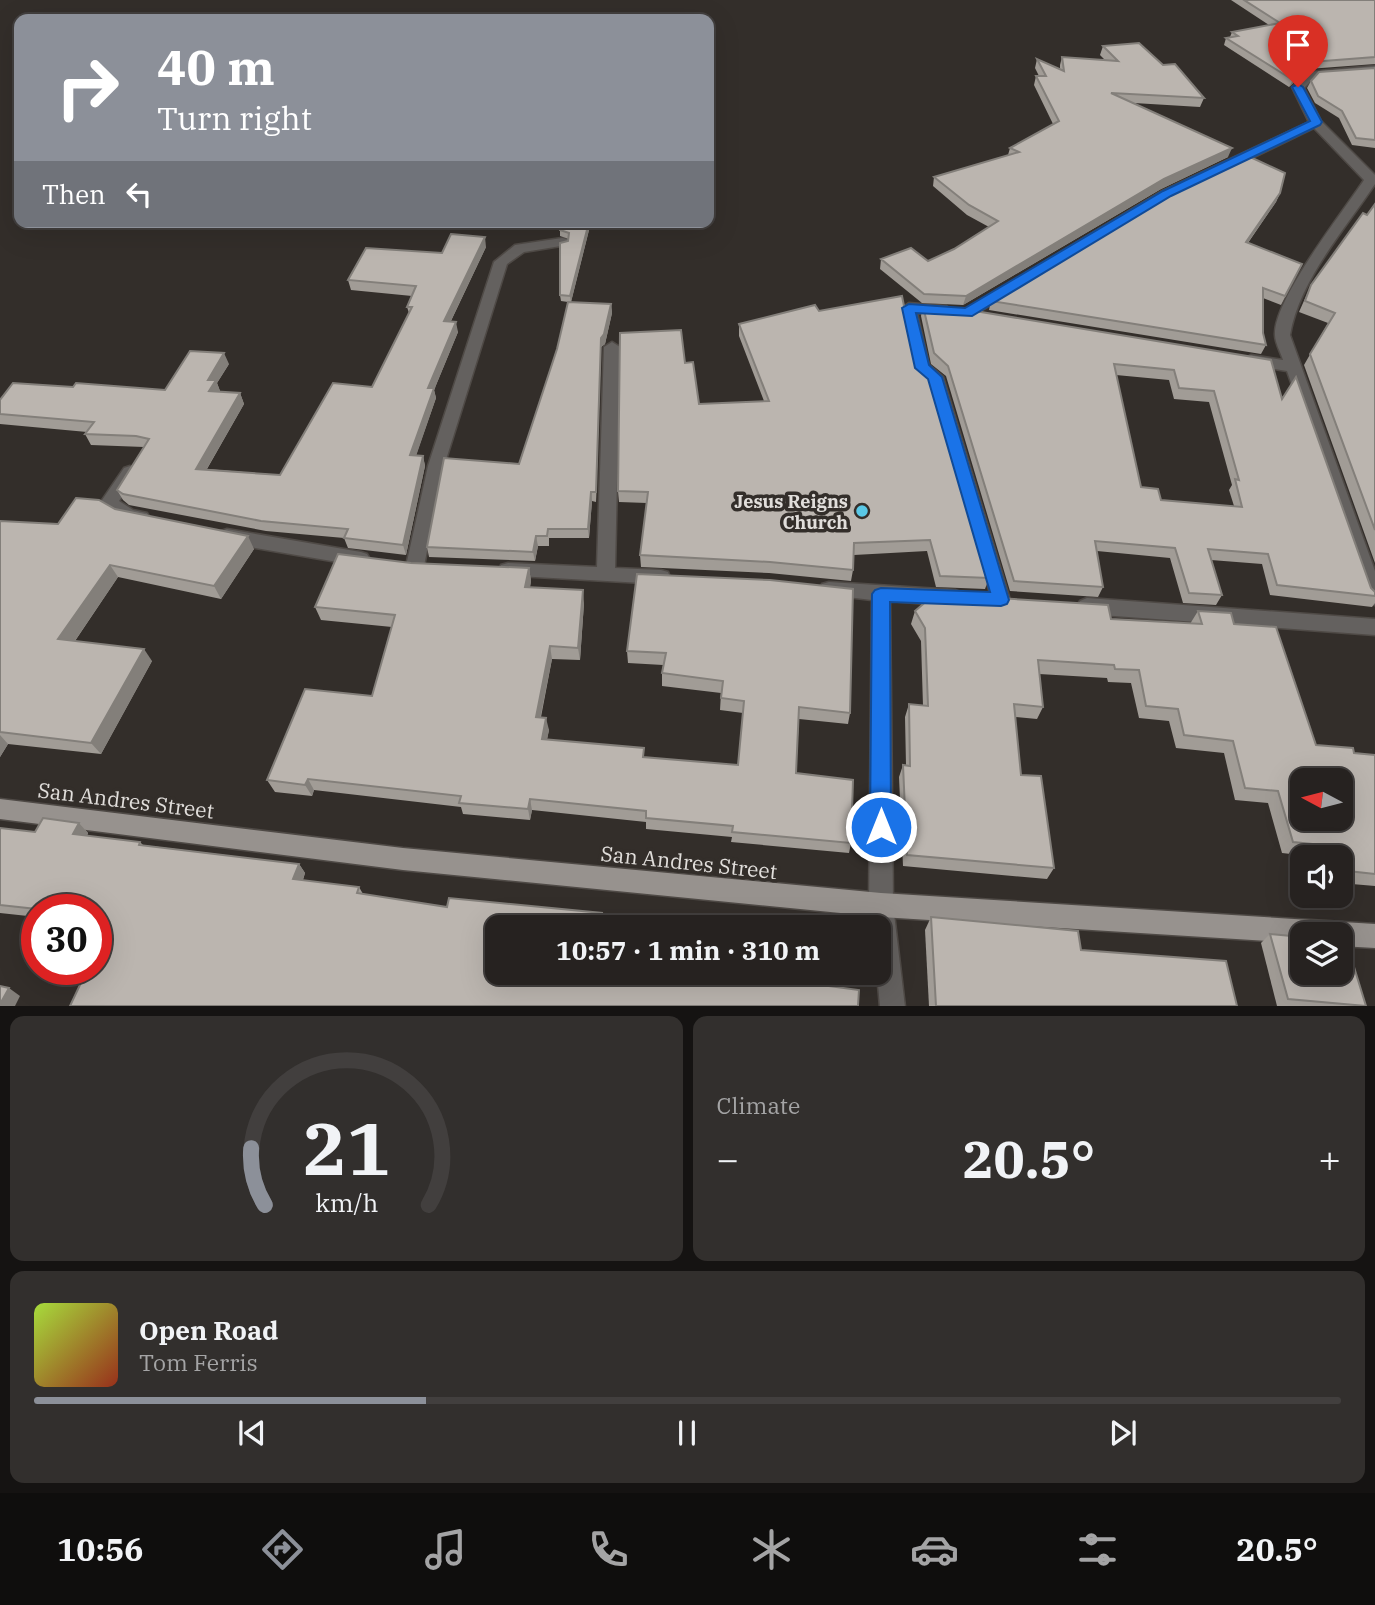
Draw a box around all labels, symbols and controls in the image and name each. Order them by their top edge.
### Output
pin [1268,15,1328,87]
icon: arrive [1279,26,1317,64]
text: 40 m [157,35,275,98]
icon: right [42,42,133,133]
text: Turn right [157,97,312,139]
icon: left [120,175,158,213]
text: Then [42,177,106,211]
place label: Jesus Reigns Church [734,490,848,534]
marker: Jesus Reigns Church [854,503,870,519]
north arrow [1290,768,1353,831]
map controls [1290,768,1353,985]
street label: San Andres Street [36,775,216,825]
position arrow [844,790,918,864]
street label: San Andres Street [599,839,779,885]
button: sound [1290,845,1353,908]
speed limit sign: 30 [21,894,112,985]
button: layers [1290,922,1353,985]
text: 10:57 · 1 min · 310 m [556,933,820,967]
text: Climate [717,1090,800,1120]
text: 21 [303,1100,390,1195]
text: 20.5° [962,1125,1095,1192]
text: − [717,1134,739,1183]
text: + [1318,1134,1341,1183]
text: km/h [315,1185,378,1218]
text: Open Road [139,1313,278,1347]
text: Tom Ferris [139,1347,258,1377]
icon: previous [233,1414,271,1452]
icon: pause [668,1414,706,1452]
icon: next [1104,1414,1142,1452]
icon: directions [258,1525,307,1574]
icon: music [421,1525,470,1574]
icon: phone [584,1525,633,1574]
icon: climate [747,1525,796,1574]
icon: car [910,1525,959,1574]
icon: filters [1073,1525,1122,1574]
text: 10:56 [57,1528,144,1570]
text: 20.5° [1236,1528,1318,1570]

